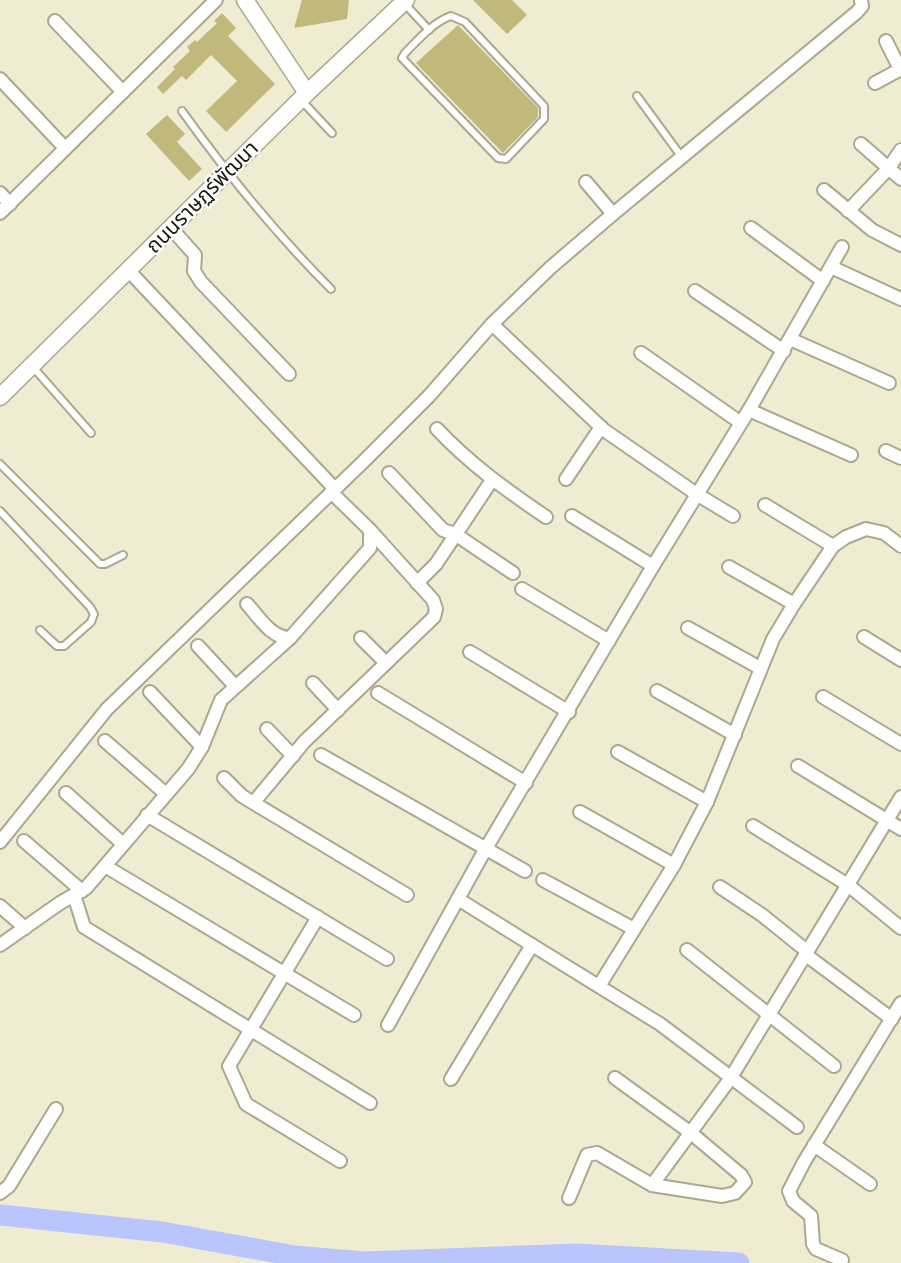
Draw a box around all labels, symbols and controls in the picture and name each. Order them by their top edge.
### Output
street label: ถนนราษฏร์พัฒนา [141,136,264,259]

